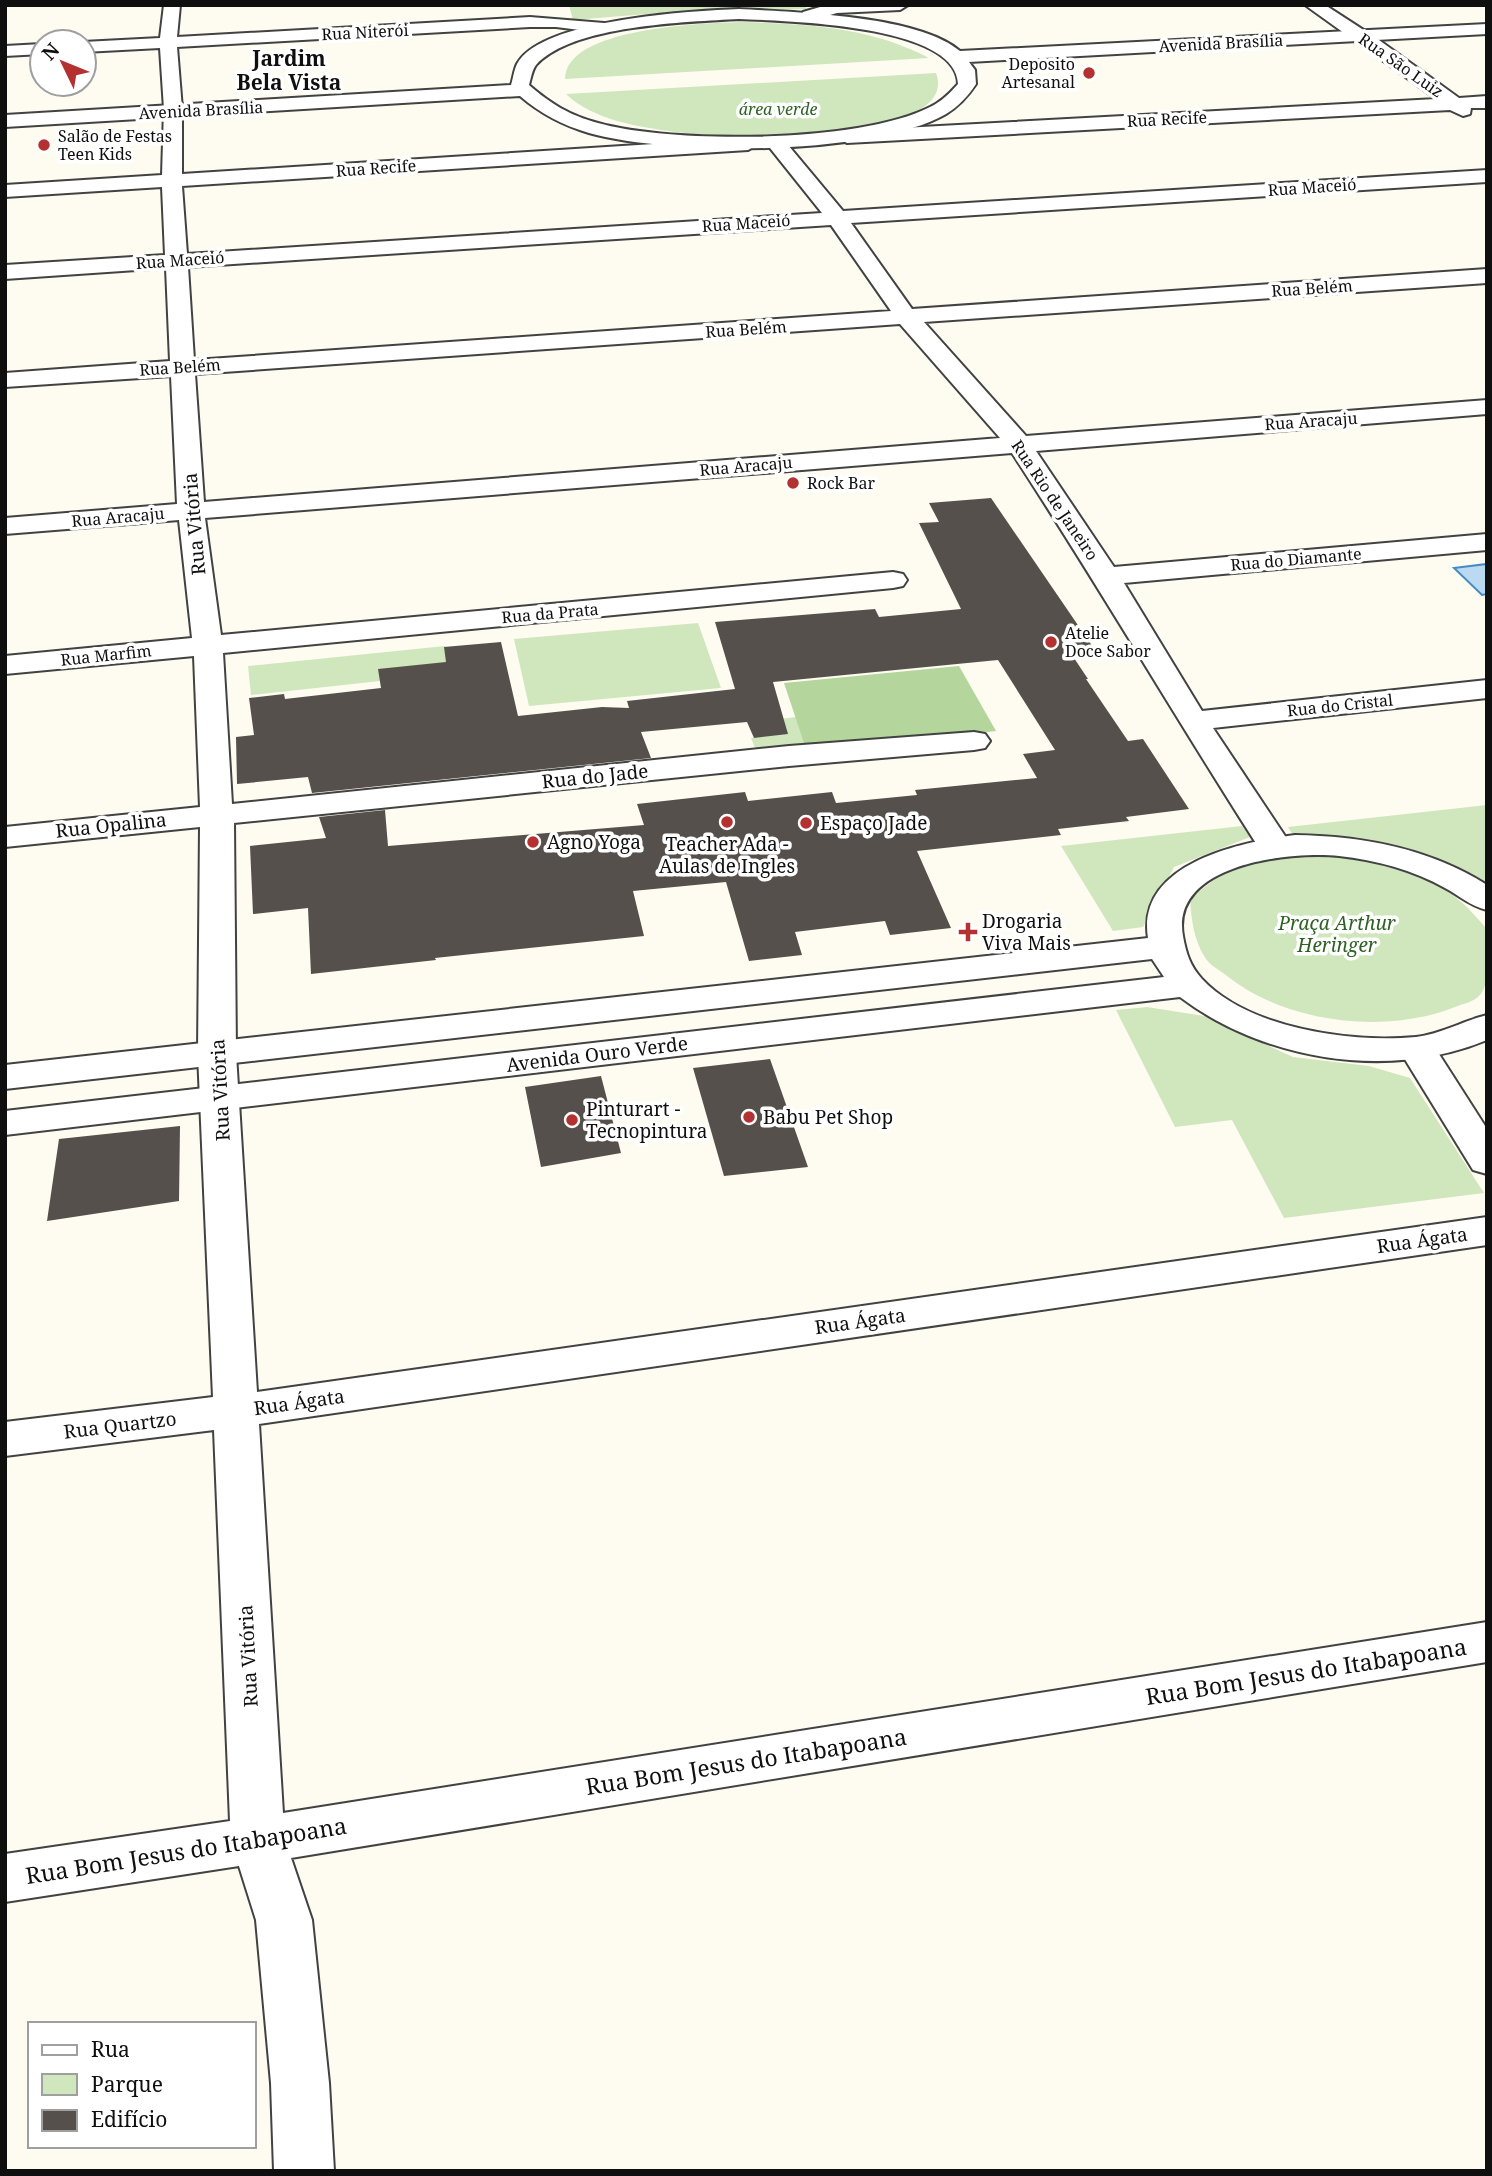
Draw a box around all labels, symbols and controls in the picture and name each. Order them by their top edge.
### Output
street label: Rua Niterói [321,19,409,45]
north arrow [28,28,98,98]
street label: Rua São Luiz [1354,28,1448,102]
street label: Avenida Brasília [1158,29,1284,57]
text: N [36,37,65,66]
district label: Jardim Bela Vista [237,44,341,96]
place label: Deposito Artesanal [1001,53,1075,93]
marker: Deposito Artesanal [1081,65,1097,81]
street label: Avenida Brasília [138,96,264,124]
park label: área verde [739,98,817,120]
street label: Rua Recife [1126,106,1208,132]
place label: Salão de Festas Teen Kids [58,125,172,165]
marker: Salão de Festas Teen Kids [36,137,52,153]
street label: Rua Recife [335,154,417,182]
street label: Rua Maceió [1267,173,1357,201]
street label: Rua Maceió [701,209,791,237]
street label: Rua Maceió [135,246,225,274]
street label: Rua Belém [1271,274,1353,302]
street label: Rua Belém [705,315,787,343]
street label: Rua Belém [139,353,221,381]
street label: Rua Aracaju [1264,407,1358,435]
street label: Rua Rio de Janeiro [1006,435,1104,565]
street label: Rua Aracaju [699,451,793,481]
street label: Rua Vitória [177,472,211,576]
place label: Rock Bar [807,472,876,494]
marker: Rock Bar [785,475,801,491]
street label: Rua Aracaju [71,502,165,532]
street label: Rua do Diamante [1230,542,1362,576]
street label: Rua da Prata [501,598,599,628]
place label: Atelie Doce Sabor [1065,622,1151,662]
marker: Atelie Doce Sabor [1043,634,1059,650]
street label: Rua Marfim [60,639,152,671]
street label: Rua do Cristal [1286,688,1394,721]
street label: Rua do Jade [540,757,650,795]
street label: Rua Opalina [54,806,168,844]
place label: Espaço Jade [820,810,927,836]
marker: Teacher Ada - Aulas de Ingles [719,814,735,830]
marker: Espaço Jade [798,815,814,831]
place label: Agno Yoga [547,829,641,855]
place label: Teacher Ada - Aulas de Ingles [659,831,795,879]
marker: Agno Yoga [525,834,541,850]
place label: Drogaria Viva Mais [982,908,1071,956]
park label: Praça Arthur Heringer [1277,910,1396,958]
marker: Drogaria Viva Mais [960,924,976,940]
street label: Avenida Ouro Verde [505,1030,689,1078]
street label: Rua Vitória [204,1038,236,1142]
place label: Pinturart - Tecnopintura [586,1096,707,1144]
place label: Babu Pet Shop [763,1104,893,1130]
marker: Babu Pet Shop [741,1109,757,1125]
marker: Pinturart - Tecnopintura [564,1112,580,1128]
street label: Rua Ágata [1375,1221,1469,1259]
street label: Rua Ágata [813,1302,907,1340]
street label: Rua Ágata [252,1383,346,1421]
street label: Rua Quartzo [62,1405,178,1445]
street label: Rua Vitória [232,1604,264,1708]
street label: Rua Bom Jesus do Itabapoana [1143,1630,1469,1712]
street label: Rua Bom Jesus do Itabapoana [583,1720,909,1802]
street label: Rua Bom Jesus do Itabapoana [23,1809,349,1891]
legend [28,2022,256,2148]
text: Rua [91,2035,130,2063]
text: Parque [91,2070,163,2098]
text: Edifício [91,2105,167,2133]

